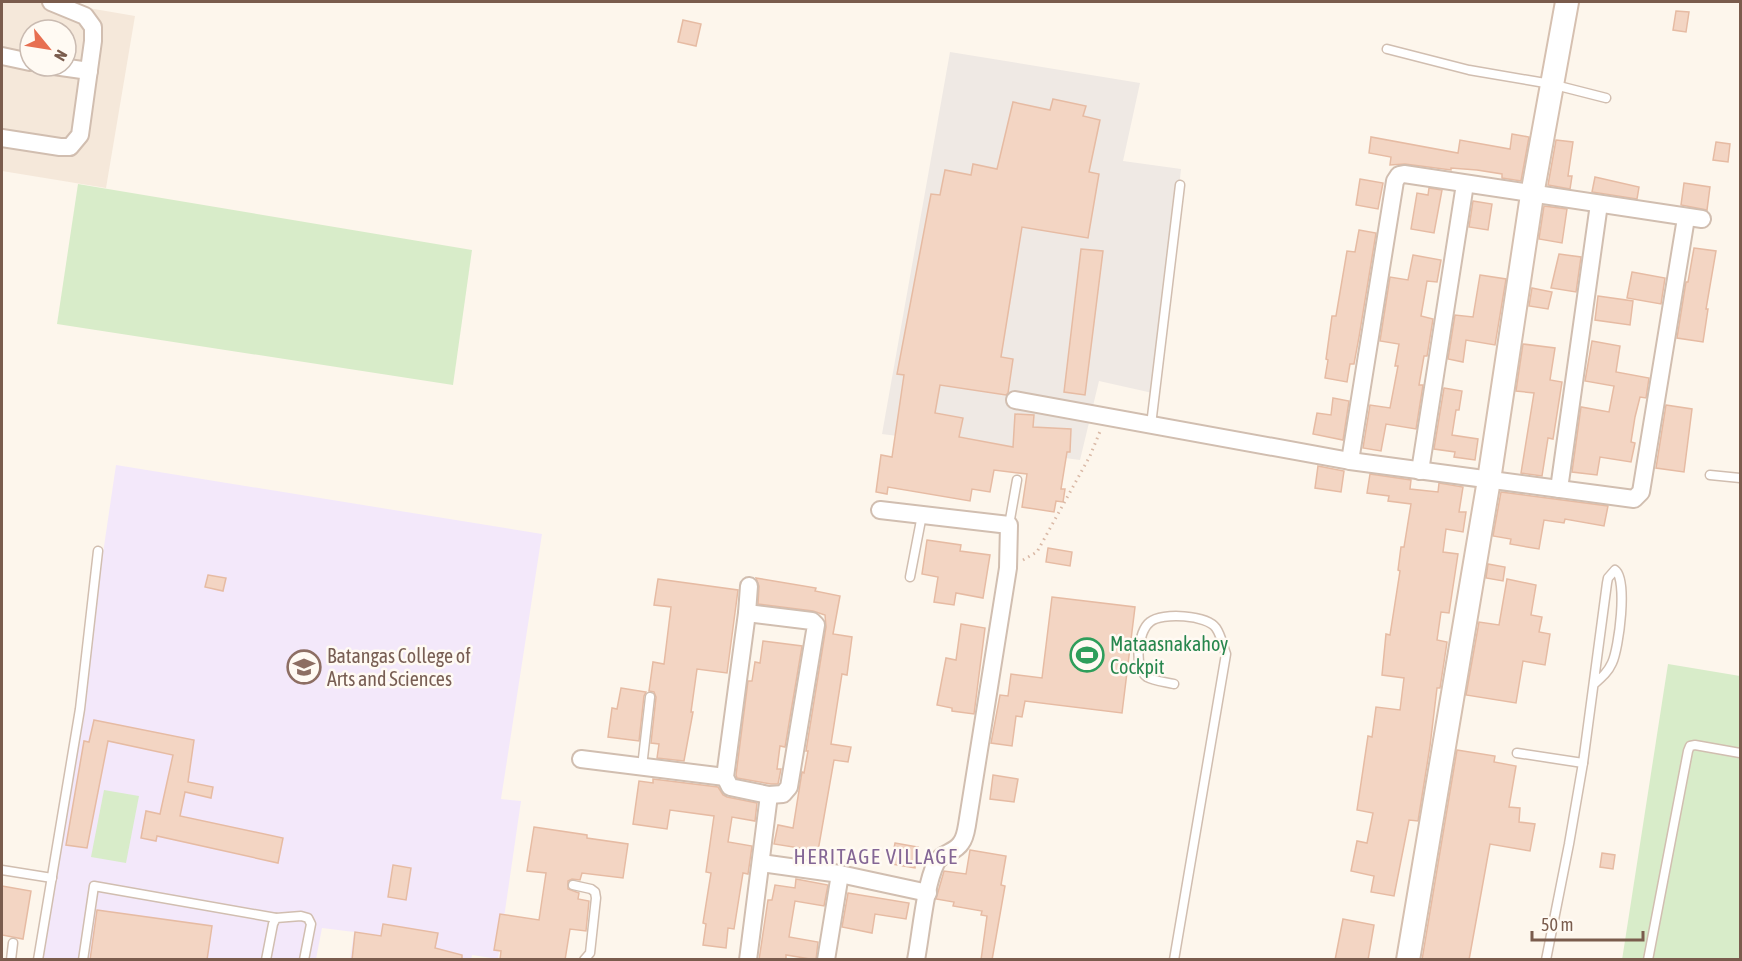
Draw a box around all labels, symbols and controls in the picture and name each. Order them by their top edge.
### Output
north arrow [18,18,78,78]
text: N [51,47,71,64]
place label: Mataasnakahoy Cockpit [1110,632,1228,678]
sports icon: Mataasnakahoy Cockpit [1069,637,1105,673]
place label: Batangas College of Arts and Sciences [327,644,471,690]
school or university icon: Batangas College of Arts and Sciences [286,649,322,685]
district label: HERITAGE VILLAGE [794,844,958,868]
scale bar [1532,904,1643,942]
text: 50 m [1541,914,1573,935]

